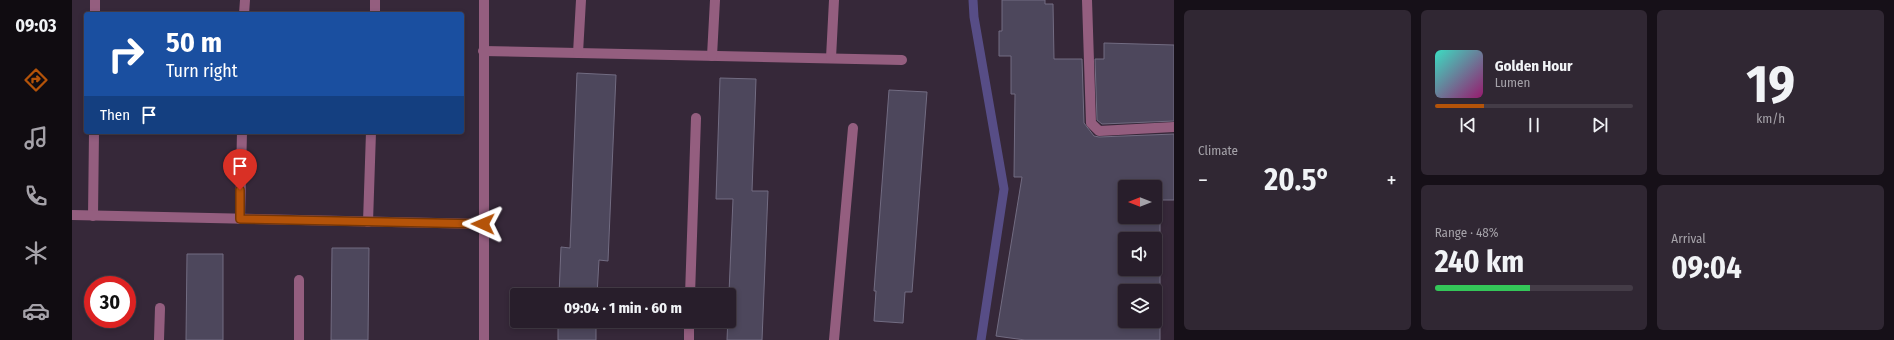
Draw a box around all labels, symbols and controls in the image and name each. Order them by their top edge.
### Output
text: 09:03 [15,15,57,37]
text: 50 m [166,26,222,59]
icon: right [100,28,152,80]
text: 19 [1746,53,1795,116]
text: Golden Hour [1495,57,1573,75]
text: Turn right [166,60,238,82]
icon: directions [22,66,50,94]
text: Lumen [1495,75,1530,90]
icon: arrive [138,104,160,126]
text: Then [100,106,130,124]
text: km/h [1756,111,1785,126]
icon: previous [1457,114,1479,136]
icon: pause [1523,114,1545,136]
icon: next [1589,114,1611,136]
icon: music [22,124,50,152]
text: Climate [1198,143,1238,158]
pin [223,149,257,190]
icon: arrive [229,155,251,177]
text: 20.5° [1264,162,1330,198]
text: − [1198,167,1208,194]
text: + [1387,167,1397,194]
north arrow [1118,180,1162,224]
map controls [1118,180,1162,328]
icon: phone [22,182,50,210]
position arrow [462,203,504,245]
text: Range · 48% [1435,225,1499,240]
text: Arrival [1671,231,1706,246]
button: sound [1118,232,1162,276]
icon: climate [22,239,50,267]
text: 240 km [1435,244,1524,280]
text: 09:04 [1671,250,1742,286]
speed limit sign: 30 [84,276,136,328]
button: layers [1118,284,1162,328]
icon: car [22,297,50,325]
text: 09:04 · 1 min · 60 m [564,299,682,317]

